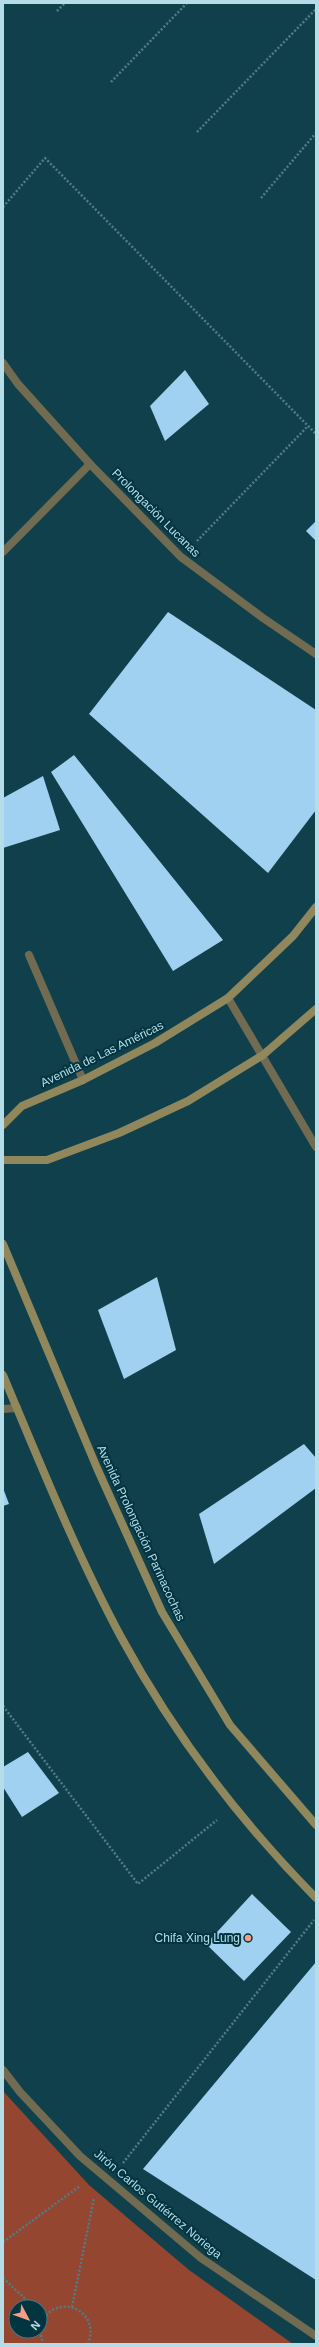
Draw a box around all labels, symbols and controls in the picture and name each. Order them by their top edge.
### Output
street label: Prolongación Lucanas [109,466,203,560]
street label: Avenida de Las Américas [38,1018,166,1090]
street label: Avenida Prolongación Parinacochas [94,1443,188,1623]
place label: Chifa Xing Lung [155,1931,240,1945]
marker: Chifa Xing Lung [243,1933,253,1943]
street label: Jirón Carlos Gutiérrez Noriega [91,2147,225,2262]
north arrow [8,2299,48,2339]
text: N [28,2319,43,2333]

